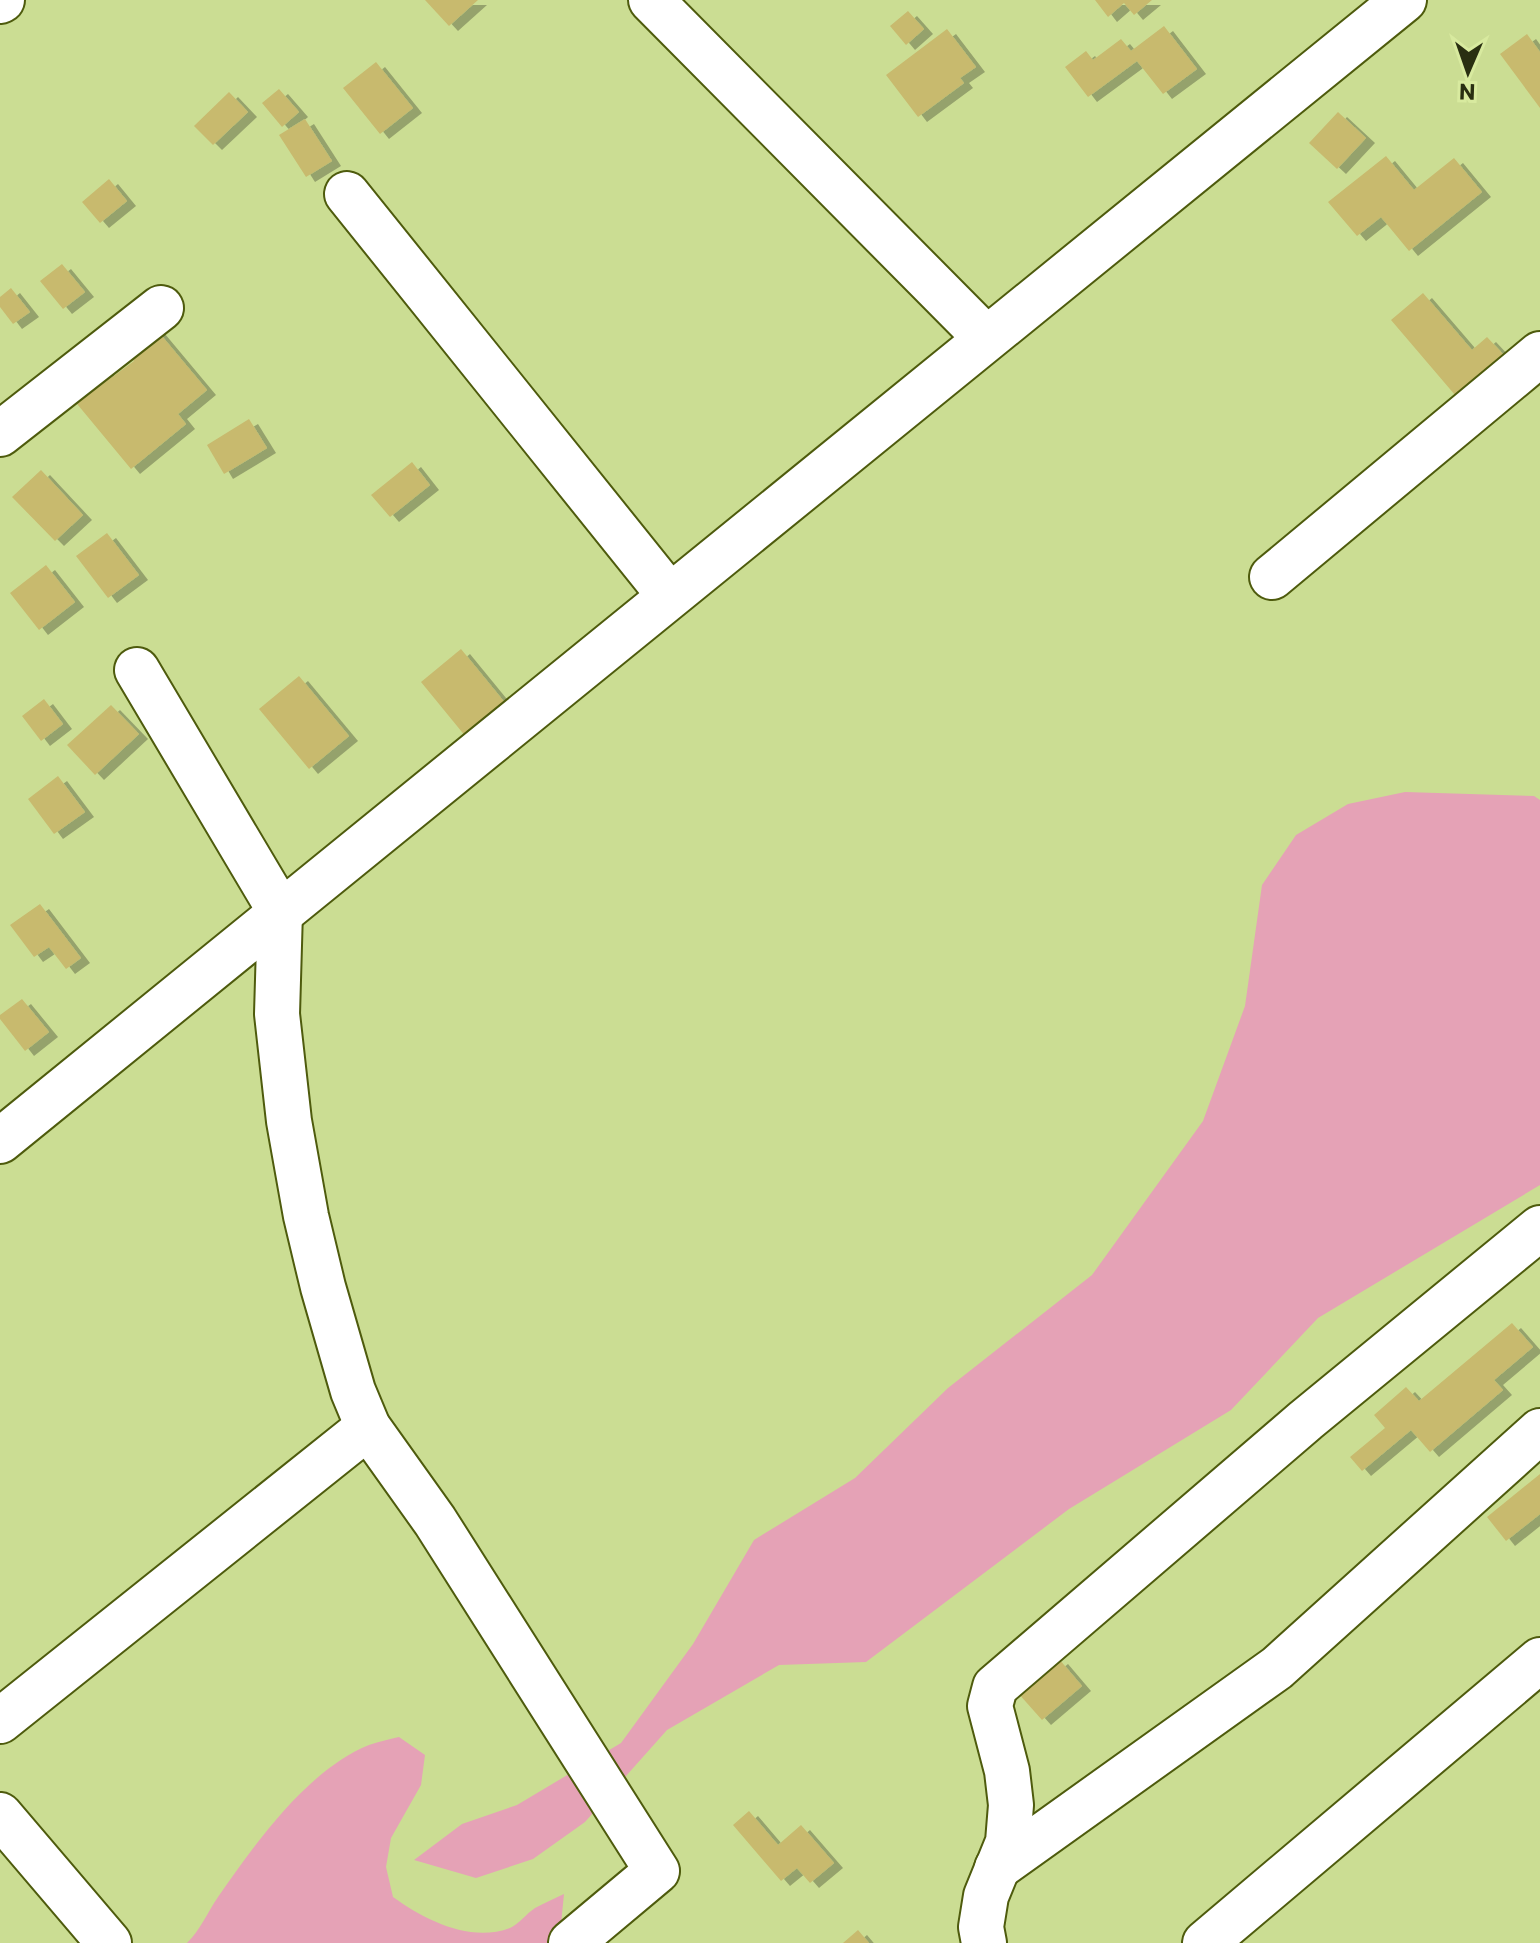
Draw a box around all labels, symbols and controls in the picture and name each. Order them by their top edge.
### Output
north arrow [1428,32,1508,112]
text: N [1459,79,1476,106]

